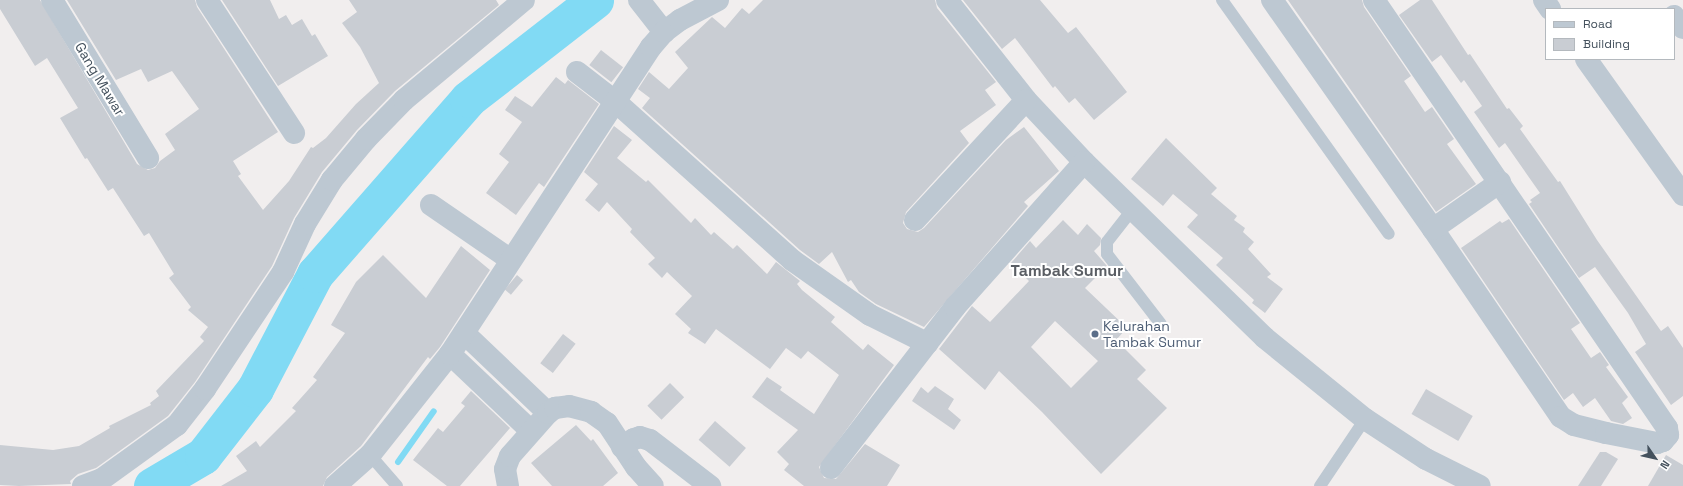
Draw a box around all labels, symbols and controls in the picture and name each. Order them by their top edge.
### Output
legend [1545,8,1675,60]
text: Road [1583,16,1612,32]
text: Building [1583,36,1630,52]
street label: Gang Mawar [71,39,129,119]
district label: Tambak Sumur [1011,261,1123,281]
place label: Kelurahan Tambak Sumur [1103,318,1201,350]
marker: Kelurahan Tambak Sumur [1090,329,1100,339]
north arrow [1635,438,1675,478]
text: N [1657,458,1673,472]

